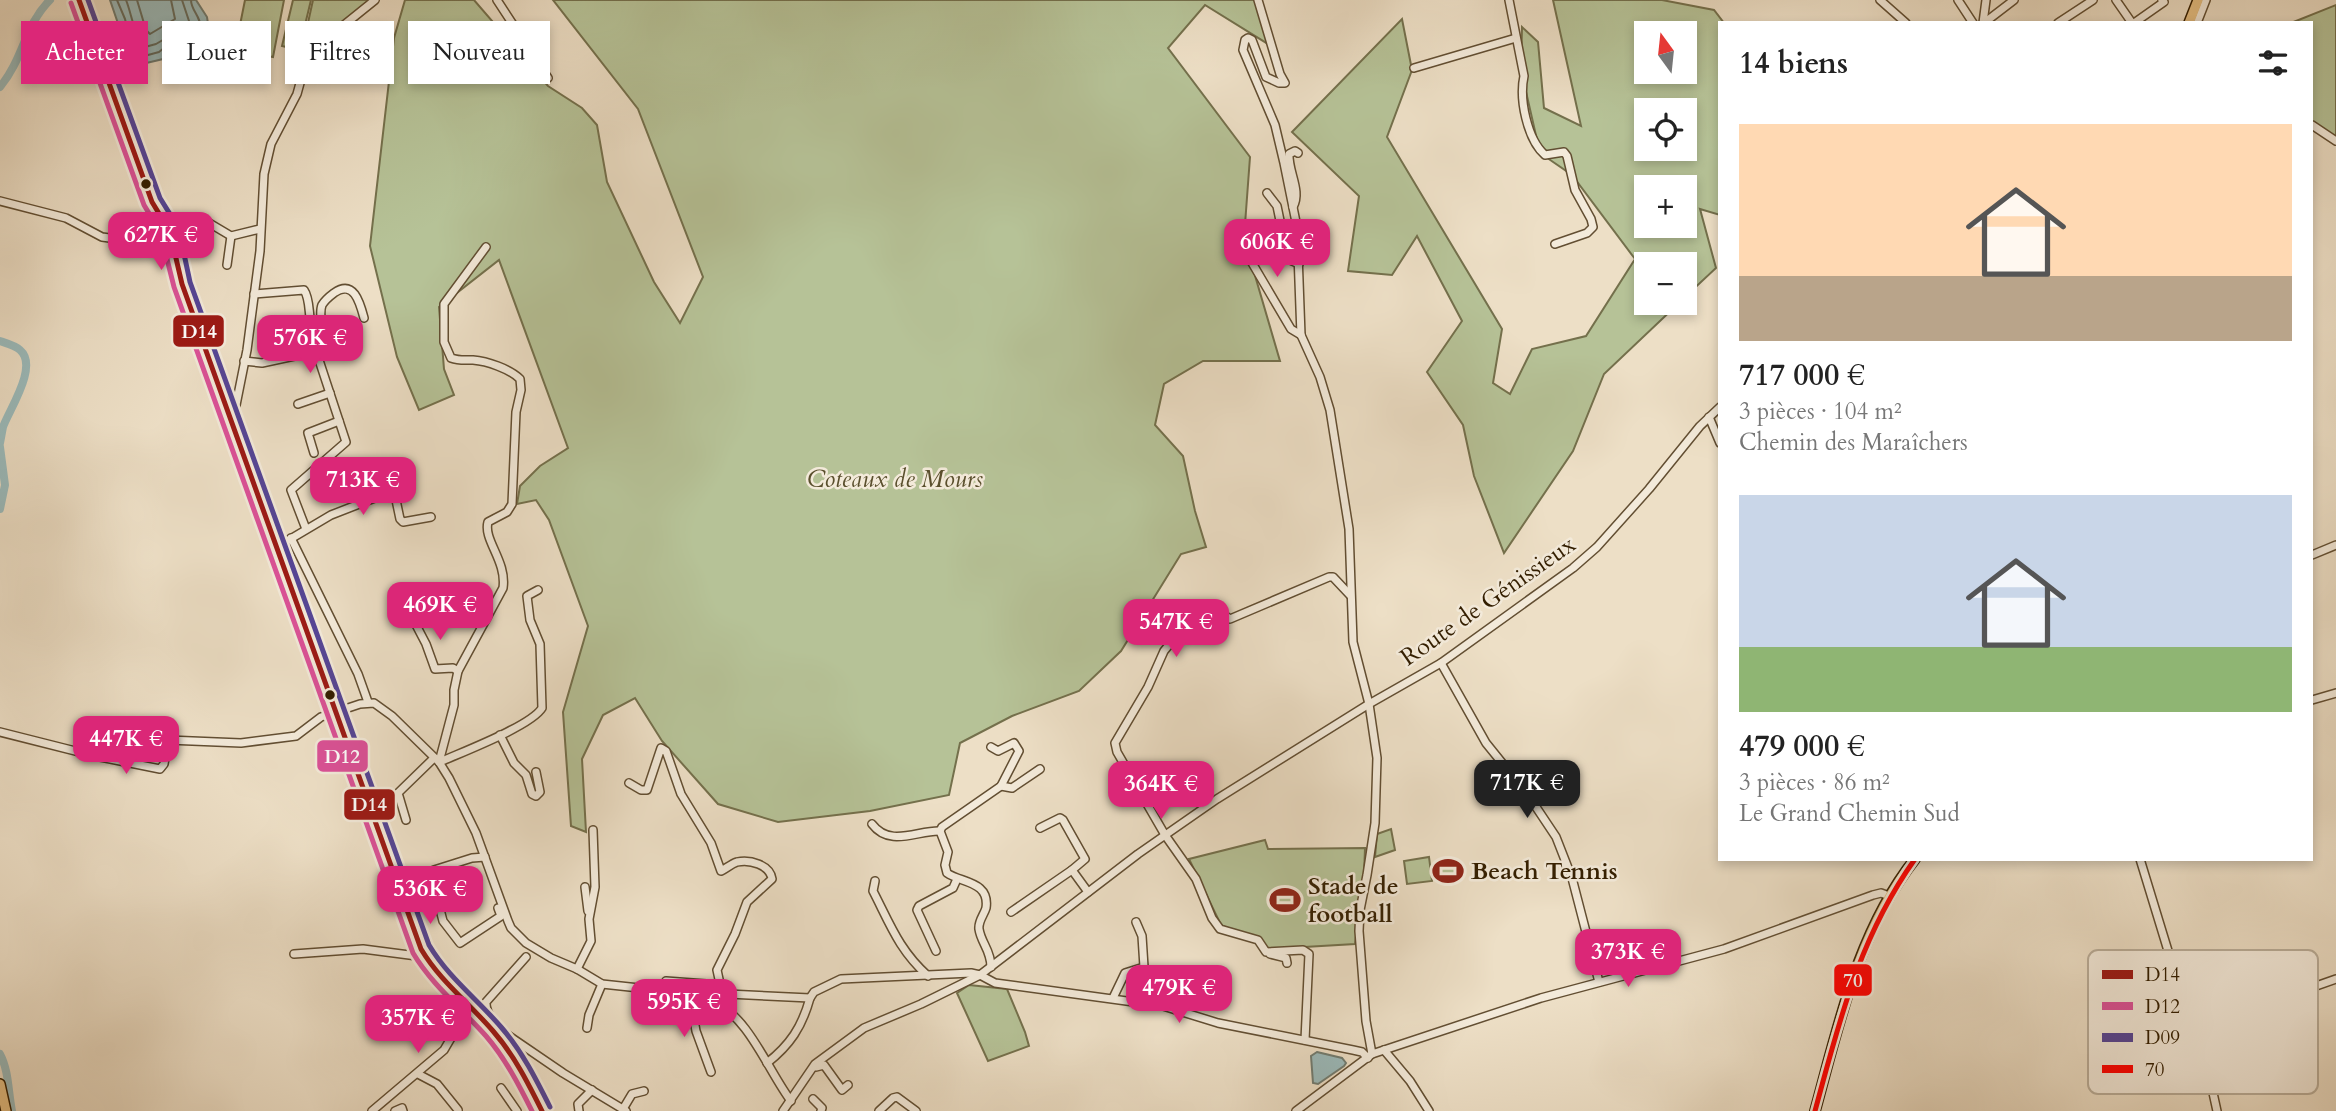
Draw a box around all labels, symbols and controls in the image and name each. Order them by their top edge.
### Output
chip: Acheter [21,21,148,84]
chip: Louer [162,21,271,84]
chip: Filtres [285,21,394,84]
chip: Nouveau [408,21,550,84]
north arrow [1634,21,1698,84]
map controls [1634,21,1697,315]
text: 14 biens [1739,43,1848,84]
icon: filters [2254,44,2292,82]
button: locate [1634,98,1697,161]
icon: home [1953,169,2079,295]
button: + [1634,175,1697,238]
unlabelled marker [139,177,153,191]
pin: 627K € [104,212,218,272]
text: 627K € [124,219,198,250]
pin: 606K € [1220,219,1334,279]
text: 606K € [1240,226,1314,257]
button: − [1634,252,1697,315]
line badge: D14 [172,314,225,348]
pin: 576K € [253,316,367,375]
text: D14 [181,319,217,345]
text: 576K € [273,322,347,353]
text: 717 000 € [1739,355,1865,396]
text: 3 pièces · 104 m² [1739,396,1902,427]
text: Chemin des Maraîchers [1739,427,1968,458]
pin: 713K € [306,458,420,517]
park label: Coteaux de Mours [807,463,983,496]
text: 713K € [326,464,400,495]
street label: Route de Génissieux [1394,528,1582,674]
icon: home [1953,540,2079,666]
pin: 469K € [383,582,497,642]
text: 469K € [403,589,477,620]
pin: 547K € [1119,600,1233,659]
text: 547K € [1139,606,1213,637]
unlabelled marker [323,688,337,702]
pin: 447K € [69,716,183,776]
text: 447K € [89,723,163,754]
text: 479 000 € [1739,726,1865,767]
line badge: D12 [316,739,369,773]
text: D12 [324,744,360,770]
pin: 717K € [1470,760,1584,820]
pin: 364K € [1104,762,1218,821]
text: 717K € [1490,767,1564,798]
text: 3 pièces · 86 m² [1739,767,1890,798]
text: 364K € [1124,768,1198,799]
line badge: D14 [343,788,396,821]
text: D14 [351,792,387,818]
text: Le Grand Chemin Sud [1739,798,1960,829]
sports icon: Beach Tennis [1431,854,1465,888]
place label: Beach Tennis [1471,855,1618,888]
pin: 536K € [373,866,487,926]
place label: Stade de football [1308,870,1399,931]
text: 536K € [393,873,467,904]
sports icon: Stade de football [1268,883,1302,917]
pin: 373K € [1571,930,1685,989]
text: 373K € [1591,936,1665,967]
legend [2088,950,2318,1094]
text: D14 [2145,962,2180,988]
line badge: 70 [1833,963,1873,997]
pin: 479K € [1122,965,1236,1025]
text: 70 [1843,968,1863,994]
text: 479K € [1142,972,1216,1003]
pin: 595K € [627,979,741,1039]
text: 595K € [647,986,721,1017]
text: D12 [2145,994,2180,1020]
pin: 357K € [361,996,475,1055]
text: 357K € [381,1002,455,1033]
text: D09 [2145,1025,2180,1051]
text: 70 [2145,1057,2165,1083]

